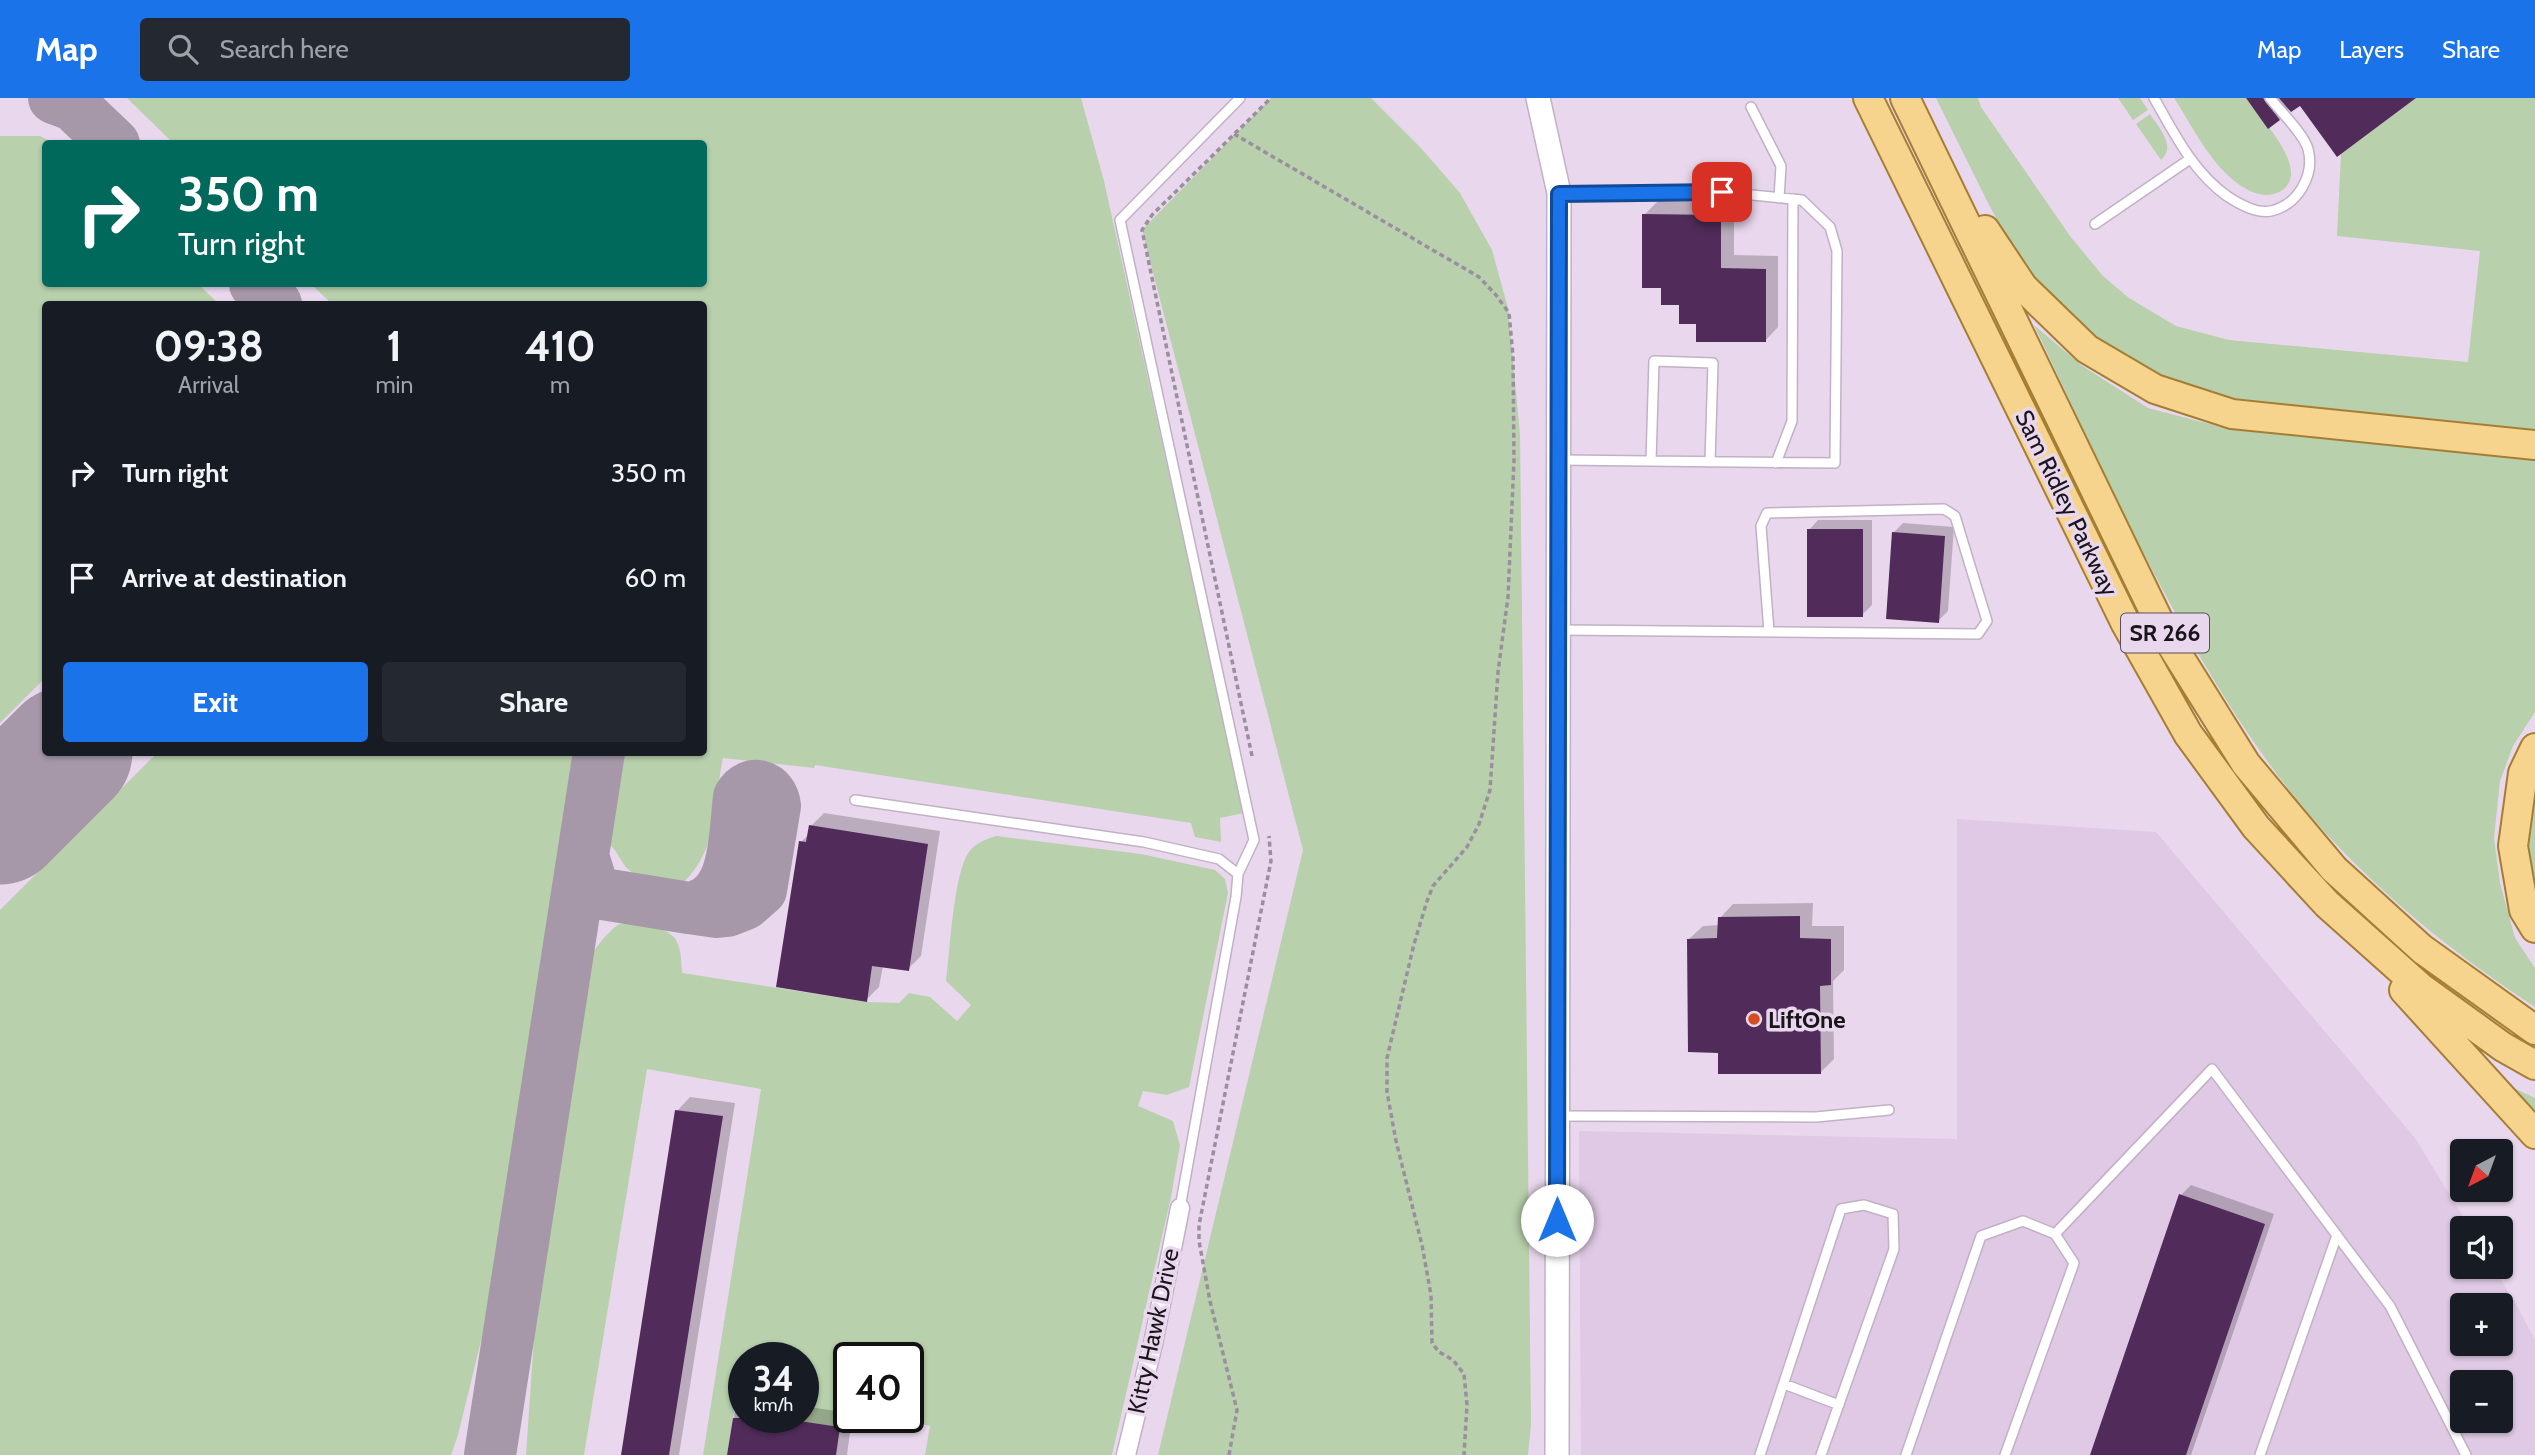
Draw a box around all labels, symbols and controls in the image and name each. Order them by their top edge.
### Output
search box [140,18,630,81]
text: Map [35,29,98,69]
icon: search [164,30,202,68]
text: Search here [220,33,349,65]
text: Map [2257,35,2301,64]
text: Layers [2339,35,2404,64]
text: Share [2442,35,2500,64]
pin [1692,162,1752,222]
text: 350 m [178,164,319,223]
icon: right [63,168,154,259]
icon: arrive [1703,173,1741,211]
text: Turn right [178,224,305,263]
text: 09:38 [153,320,264,372]
text: 1 [387,320,402,372]
text: 410 [525,320,596,372]
text: Arrival [178,371,239,399]
text: min [375,371,413,399]
text: m [550,371,570,399]
street label: Sam Ridley Parkway [2009,405,2125,601]
icon: right [63,454,101,492]
text: Turn right [122,457,228,489]
text: 350 m [611,457,686,489]
icon: arrive [63,559,101,597]
text: Arrive at destination [122,562,347,594]
text: 60 m [624,562,686,594]
road number: SR 266 [2121,614,2209,652]
button: Exit [63,662,368,742]
button: Share [382,662,686,742]
place label: LiftOne [1768,1005,1846,1034]
marker: LiftOne [1746,1011,1762,1027]
north arrow [2450,1139,2513,1202]
map controls [2450,1139,2513,1433]
position arrow [1520,1183,1594,1257]
button: sound [2450,1216,2513,1279]
street label: Kitty Hawk Drive [1121,1246,1185,1416]
button: + [2450,1293,2513,1356]
speed limit sign: 40 [833,1342,924,1433]
text: 34 [753,1357,794,1400]
button: − [2450,1370,2513,1433]
text: km/h [754,1394,793,1416]

